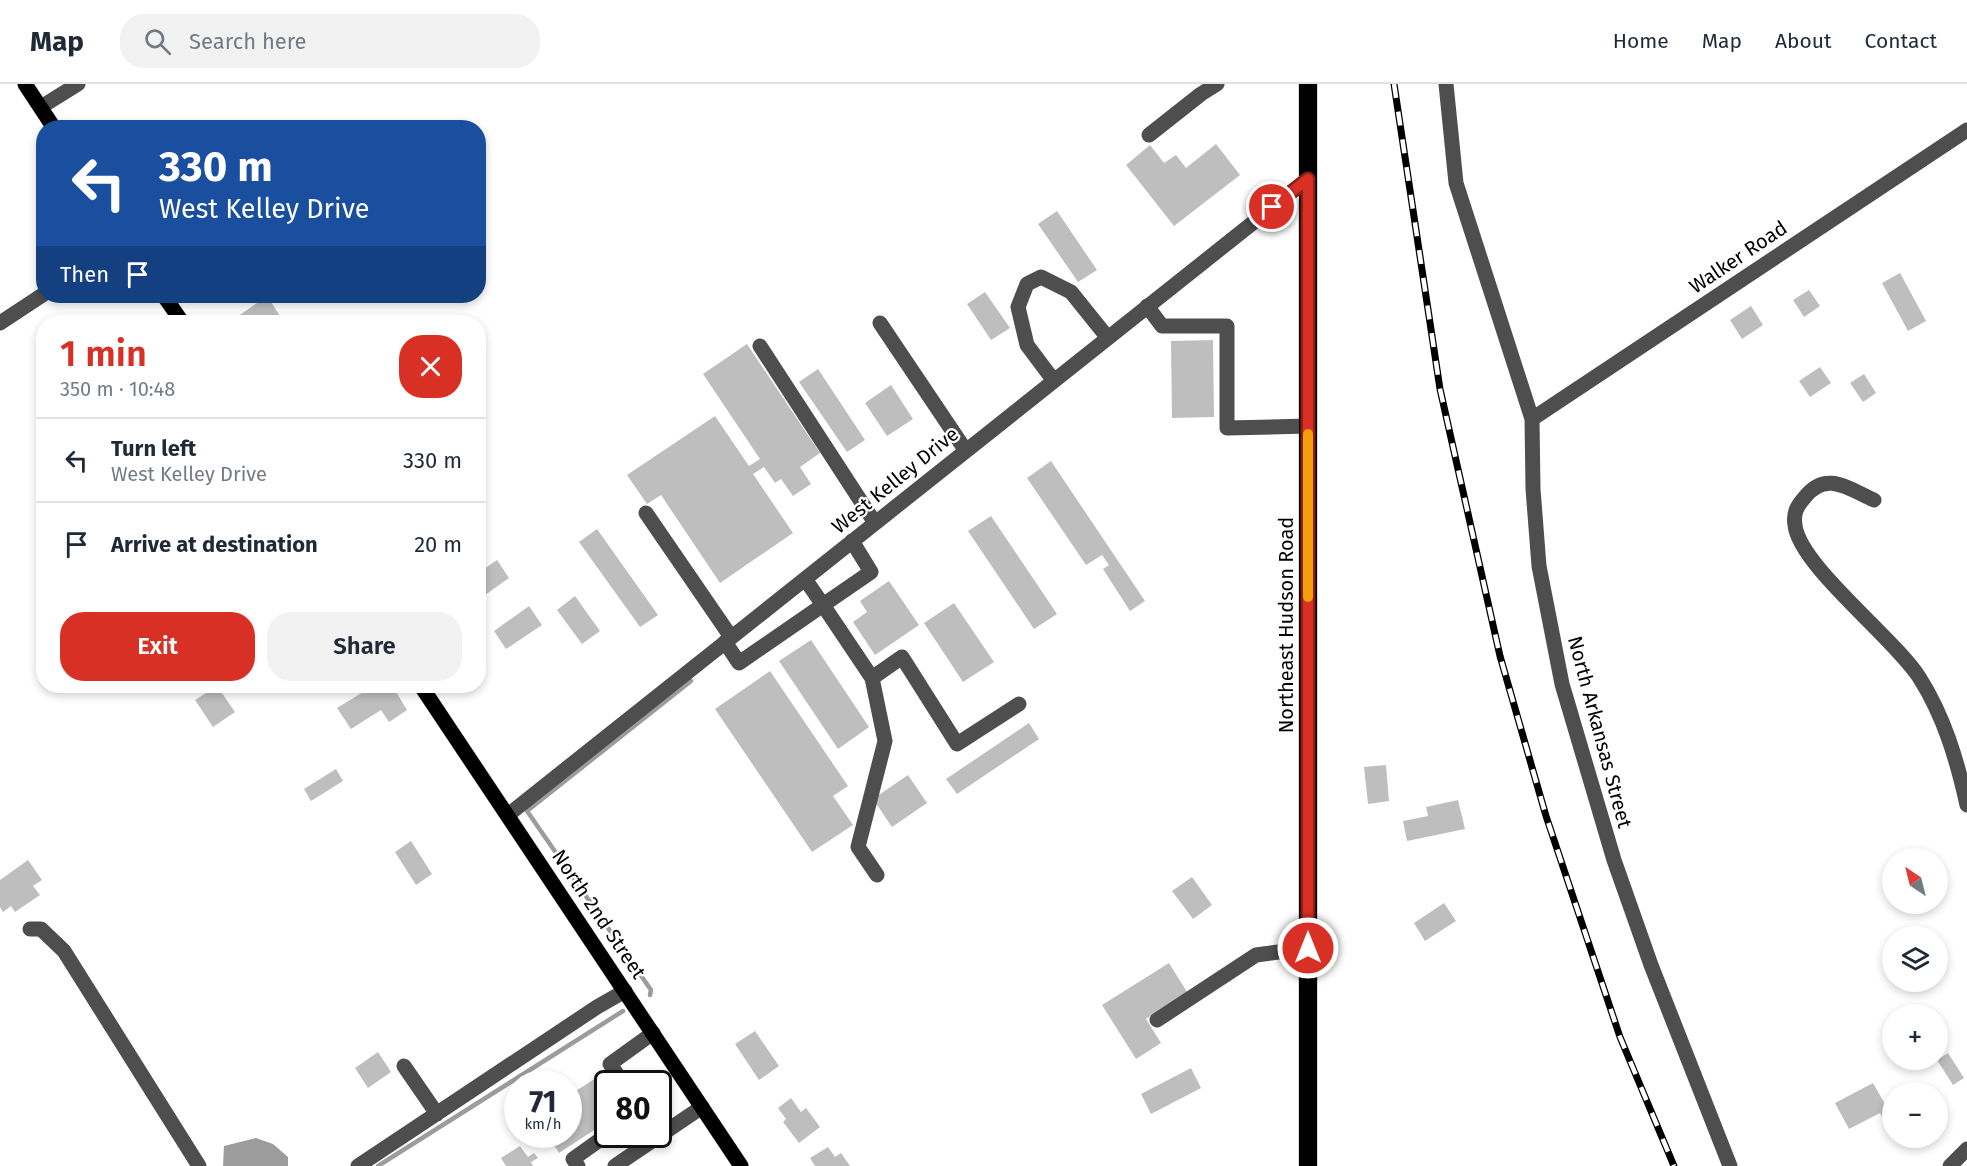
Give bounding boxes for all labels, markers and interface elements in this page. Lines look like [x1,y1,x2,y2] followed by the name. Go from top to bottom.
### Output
[120,14,540,68] search box
[30,25,84,58] text: Map
[141,25,174,58] icon: search
[189,28,307,55] text: Search here
[1613,28,1669,54] text: Home
[1702,28,1742,54] text: Map
[1775,28,1832,54] text: About
[1865,28,1937,54] text: Contact
[159,142,273,192] text: 330 m
[60,144,138,222] icon: left
[1246,181,1297,232] pin
[1255,190,1288,223] icon: arrive
[159,193,370,225] text: West Kelley Drive
[1685,216,1791,298] street label: Walker Road
[121,258,154,291] icon: arrive
[60,261,109,288] text: Then
[60,332,147,376] text: 1 min
[399,335,462,398] button: close
[60,377,175,401] text: 350 m · 10:48
[827,422,963,538] street label: West Kelley Drive
[111,435,196,462] text: Turn left
[60,444,93,477] icon: left
[403,447,462,474] text: 330 m
[111,462,267,486] text: West Kelley Drive
[1274,517,1298,733] street label: Northeast Hudson Road
[60,528,93,561] icon: arrive
[111,531,318,558] text: Arrive at destination
[414,531,462,558] text: 20 m
[60,612,255,681] button: Exit
[267,612,462,681] button: Share
[1563,633,1637,831] street label: North Arkansas Street
[547,845,651,984] street label: North 2nd Street
[1882,848,1948,914] north arrow
[1882,848,1948,1148] map controls
[1276,916,1340,980] position arrow
[1882,926,1948,992] button: layers
[1882,1004,1948,1070] button: +
[594,1070,672,1148] speed limit sign: 80
[1882,1082,1948,1148] button: −
[529,1084,557,1120] text: 71
[524,1115,562,1133] text: km/h

